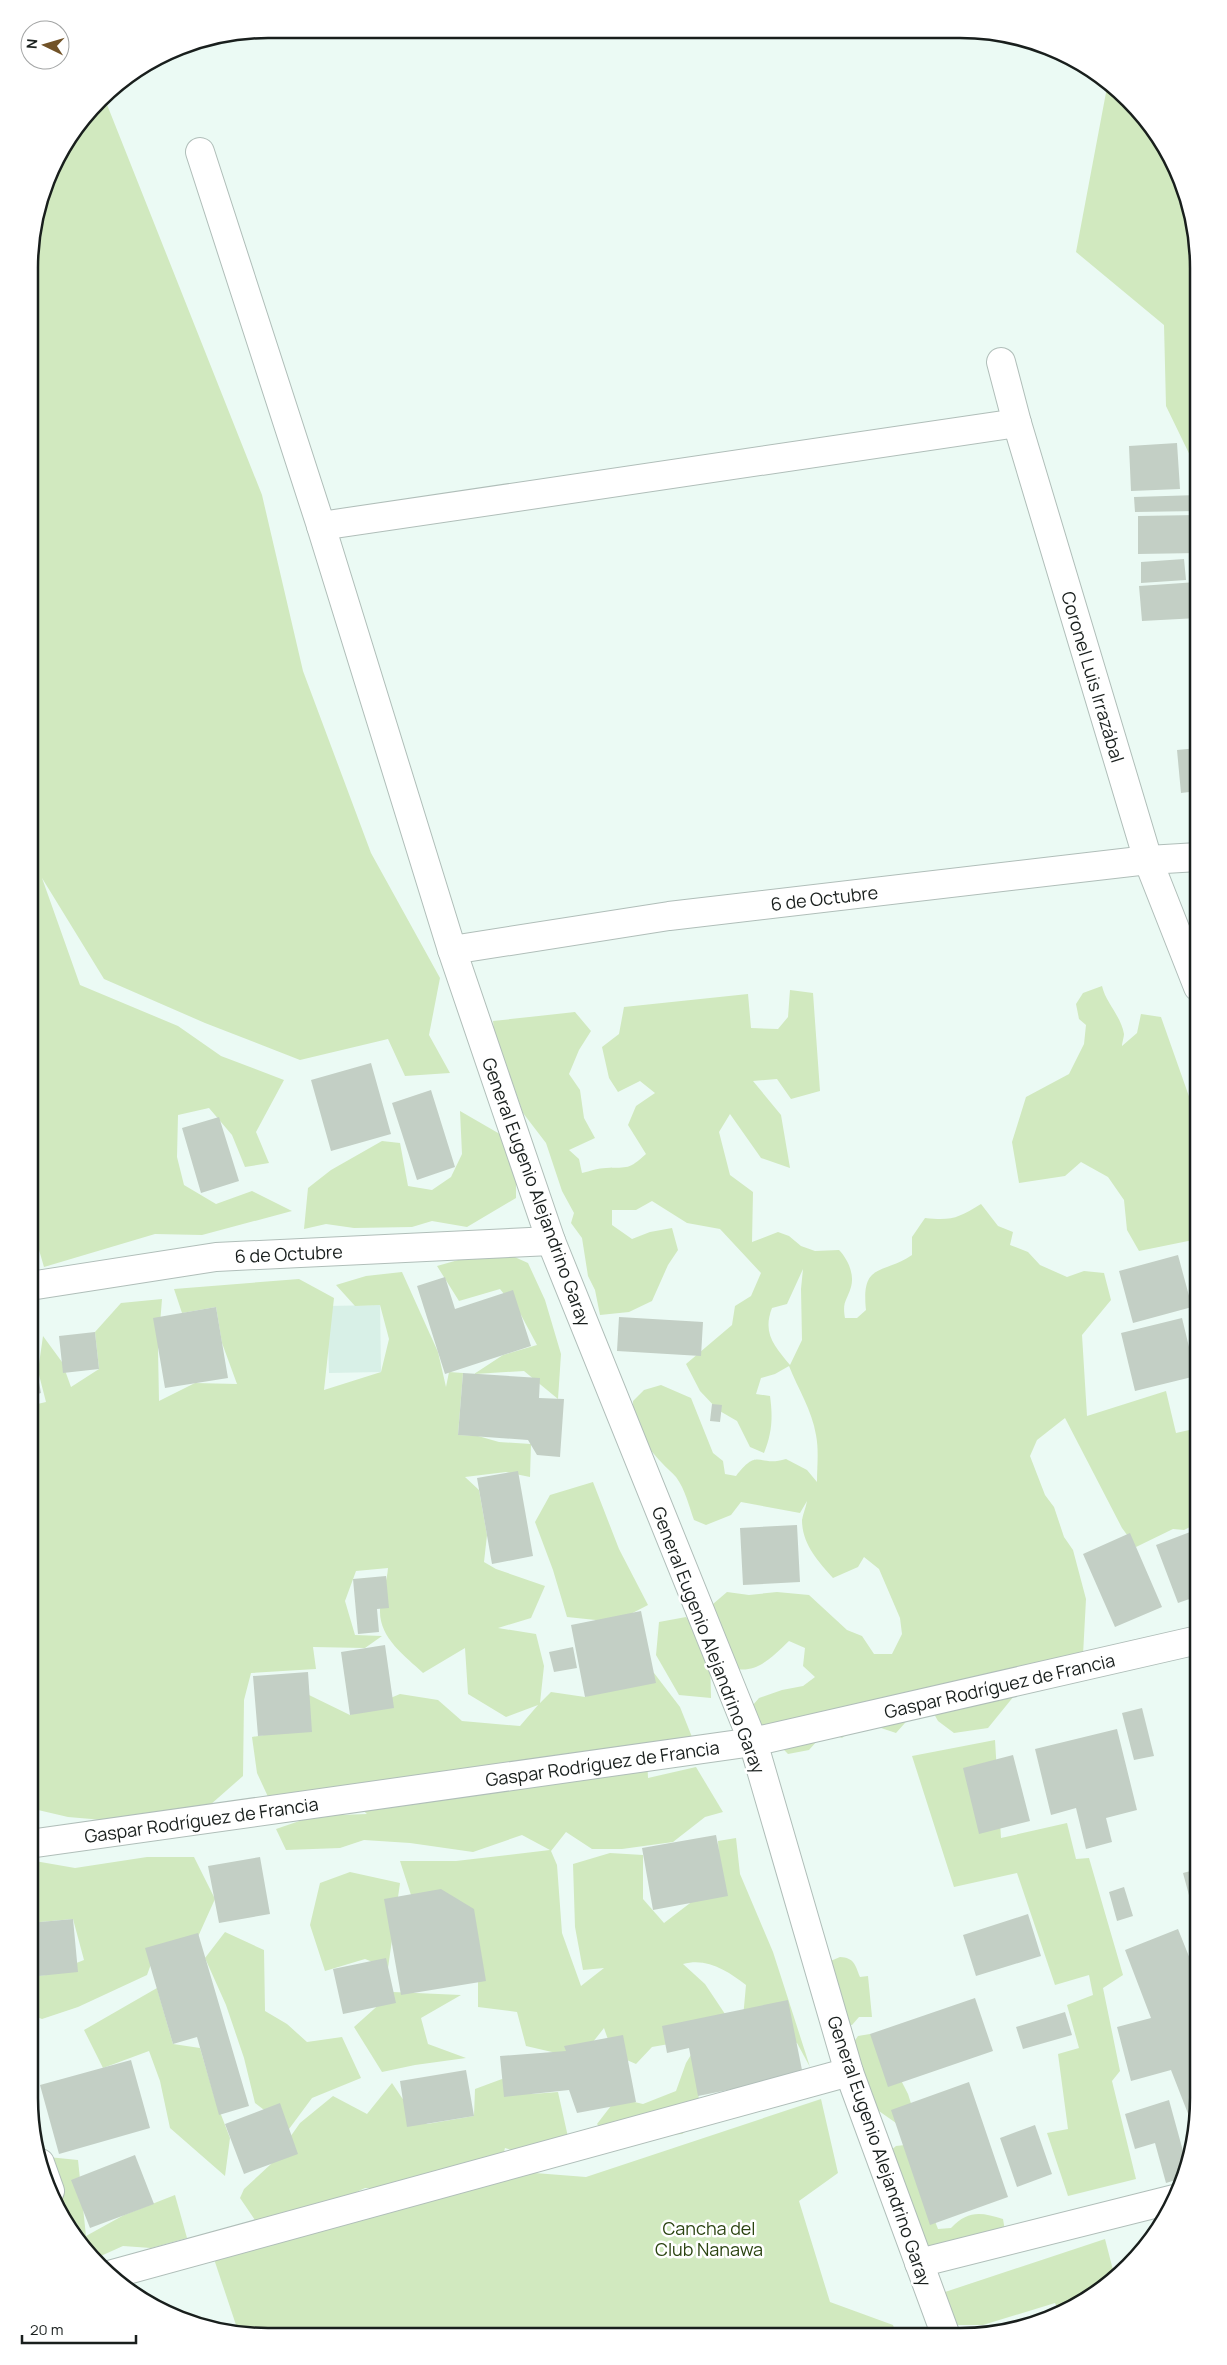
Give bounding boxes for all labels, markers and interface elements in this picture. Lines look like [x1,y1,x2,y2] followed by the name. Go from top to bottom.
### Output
[20,20,70,70] north arrow
[22,38,41,50] text: N
[1056,588,1130,765] street label: Coronel Luis Irrazábal
[769,880,879,916] street label: 6 de Octubre
[477,1054,597,1330] street label: General Eugenio Alejandrino Garay
[234,1239,343,1268] street label: 6 de Octubre
[647,1503,771,1777] street label: General Eugenio Alejandrino Garay
[882,1647,1117,1724] street label: Gaspar Rodríguez de Francia
[484,1735,721,1792] street label: Gaspar Rodríguez de Francia
[83,1791,320,1848] street label: Gaspar Rodríguez de Francia
[822,2013,938,2290] street label: General Eugenio Alejandrino Garay
[655,2216,763,2261] park label: Cancha del Club Nanawa
[22,2312,136,2344] scale bar
[30,2319,63,2340] text: 20 m

